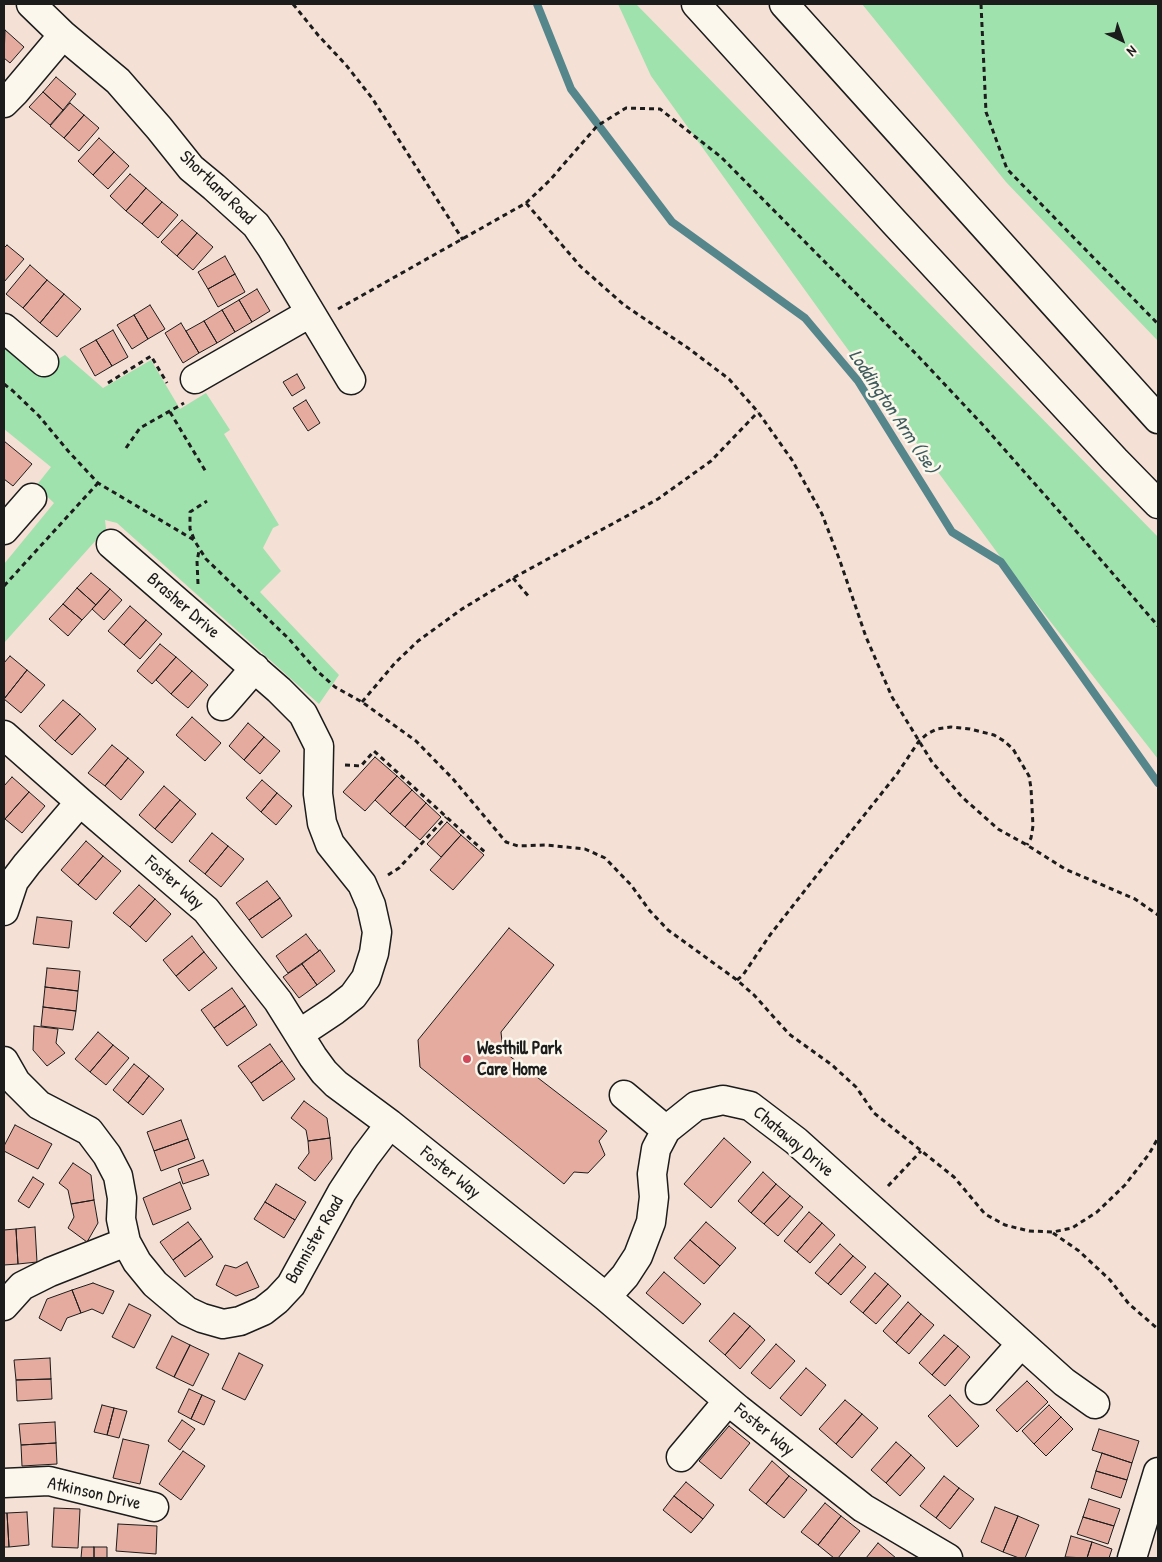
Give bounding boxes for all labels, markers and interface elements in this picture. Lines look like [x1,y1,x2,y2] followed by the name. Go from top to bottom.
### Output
[1097,15,1147,65] north arrow
[1123,42,1142,61] text: N
[175,147,259,229] street label: Shortland Road
[843,346,943,478] water label: Loddington Arm (Ise)
[142,568,224,644] street label: Brasher Drive
[140,852,208,914] street label: Foster Way
[477,1038,562,1080] place label: Westhill Park Care Home
[461,1053,473,1065] marker: Westhill Park Care Home
[748,1102,838,1182] street label: Chataway Drive
[416,1142,484,1204] street label: Foster Way
[281,1192,349,1288] street label: Bannister Road
[730,1399,798,1461] street label: Foster Way
[45,1473,143,1515] street label: Atkinson Drive

